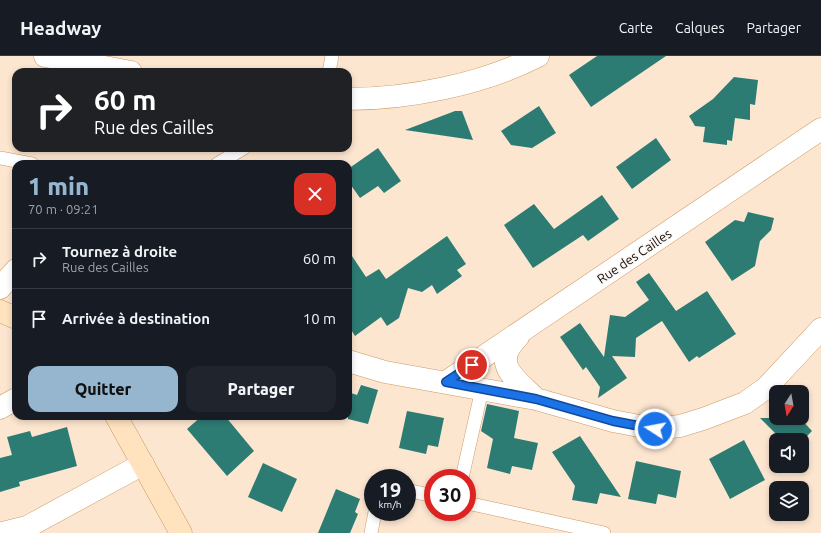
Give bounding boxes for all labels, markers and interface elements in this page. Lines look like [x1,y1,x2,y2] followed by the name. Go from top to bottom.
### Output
[20,17,101,39] text: Headway
[619,20,653,36] text: Carte
[675,20,724,36] text: Calques
[746,20,801,36] text: Partager
[28,84,80,136] icon: right
[94,84,156,115] text: 60 m
[94,117,214,137] text: Rue des Cailles
[28,173,89,200] text: 1 min
[294,173,336,215] button: close
[28,202,99,216] text: 70 m · 09:21
[594,226,674,286] street label: Rue des Cailles
[62,243,177,260] text: Tournez à droite
[28,248,50,270] icon: right
[303,250,336,267] text: 60 m
[62,260,149,274] text: Rue des Cailles
[28,308,50,330] icon: arrive
[62,310,210,327] text: Arrivée à destination
[303,310,336,327] text: 10 m
[455,348,489,382] pin
[461,354,483,376] icon: arrive
[28,366,178,412] button: Quitter
[186,366,336,412] button: Partager
[769,385,809,425] north arrow
[769,385,809,521] map controls
[634,408,676,450] position arrow
[769,433,809,473] button: sound
[424,469,476,521] speed limit sign: 30
[379,478,401,501] text: 19
[769,481,809,521] button: layers
[378,499,402,510] text: km/h

